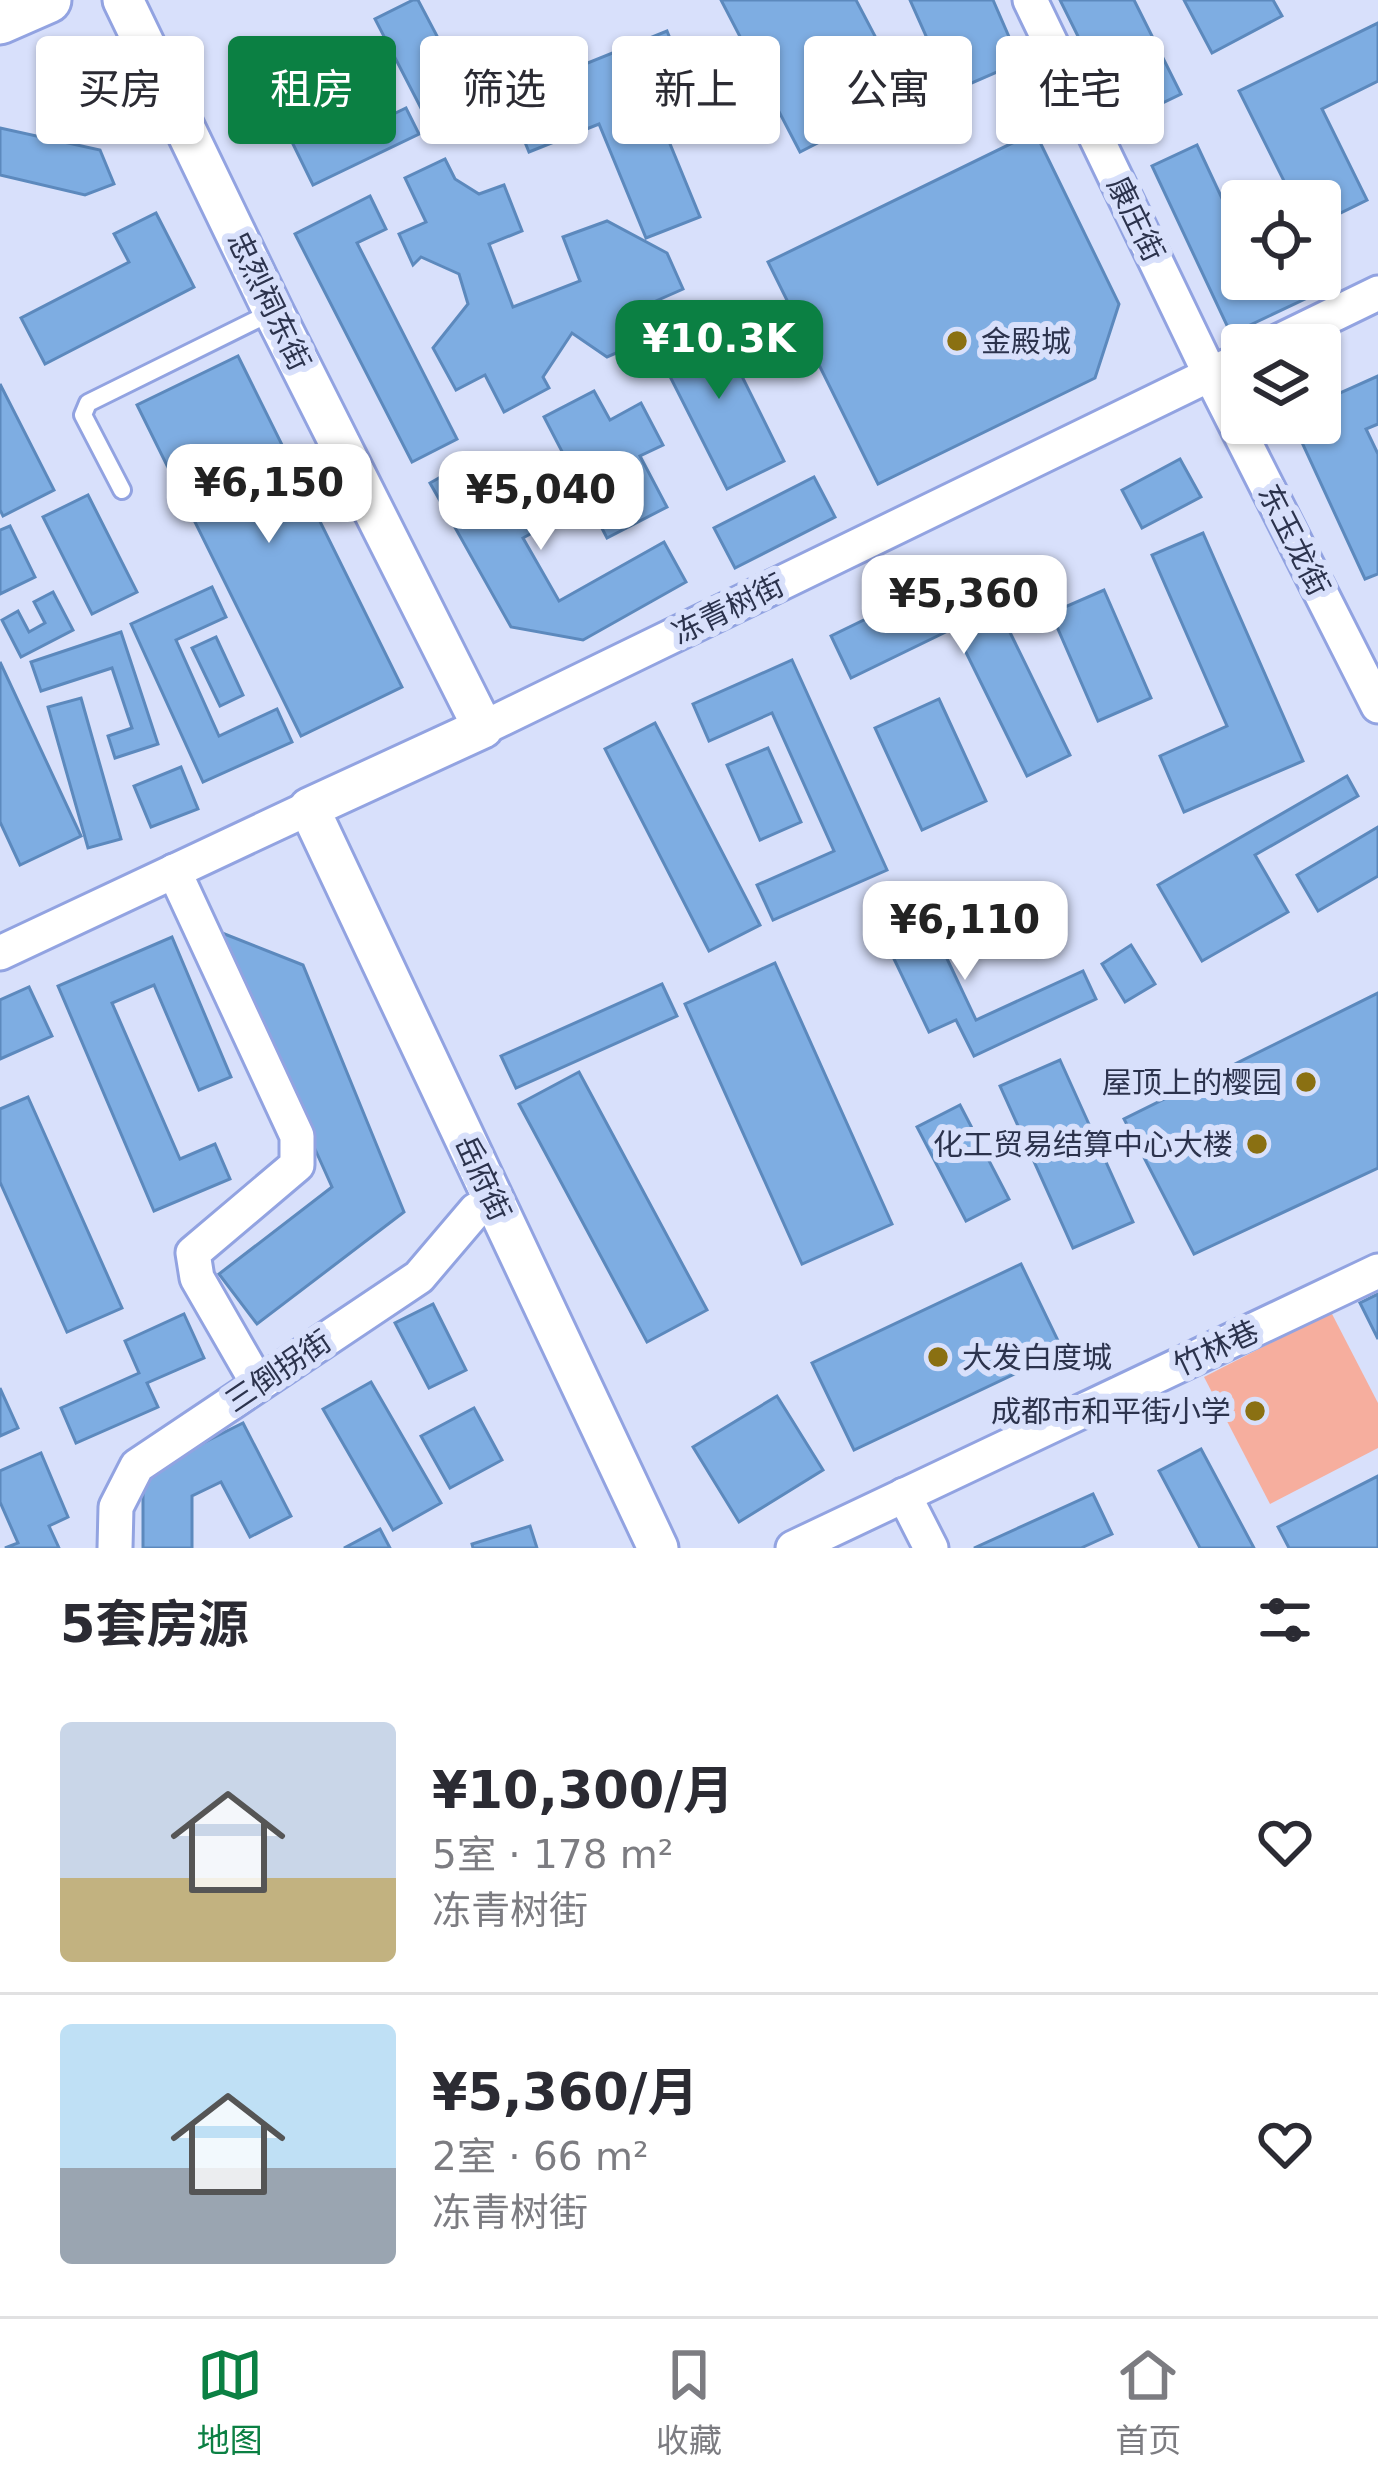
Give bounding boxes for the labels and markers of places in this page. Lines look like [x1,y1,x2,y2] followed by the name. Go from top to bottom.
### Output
[621,300,817,402] pin: ¥10.3K
[981,324,1071,359] place label: 金殿城
[944,328,970,354] marker: 金殿城
[171,444,367,546] pin: ¥6,150
[443,451,639,553] pin: ¥5,040
[866,555,1062,657] pin: ¥5,360
[867,881,1063,983] pin: ¥6,110
[1102,1065,1282,1100] place label: 屋顶上的樱园
[1293,1069,1319,1095] marker: 屋顶上的樱园
[933,1127,1233,1162] place label: 化工贸易结算中心大楼
[1244,1131,1270,1157] marker: 化工贸易结算中心大楼
[962,1340,1112,1375] place label: 大发白度城
[925,1344,951,1370] marker: 大发白度城
[991,1394,1231,1429] place label: 成都市和平街小学
[1242,1398,1268,1424] marker: 成都市和平街小学

